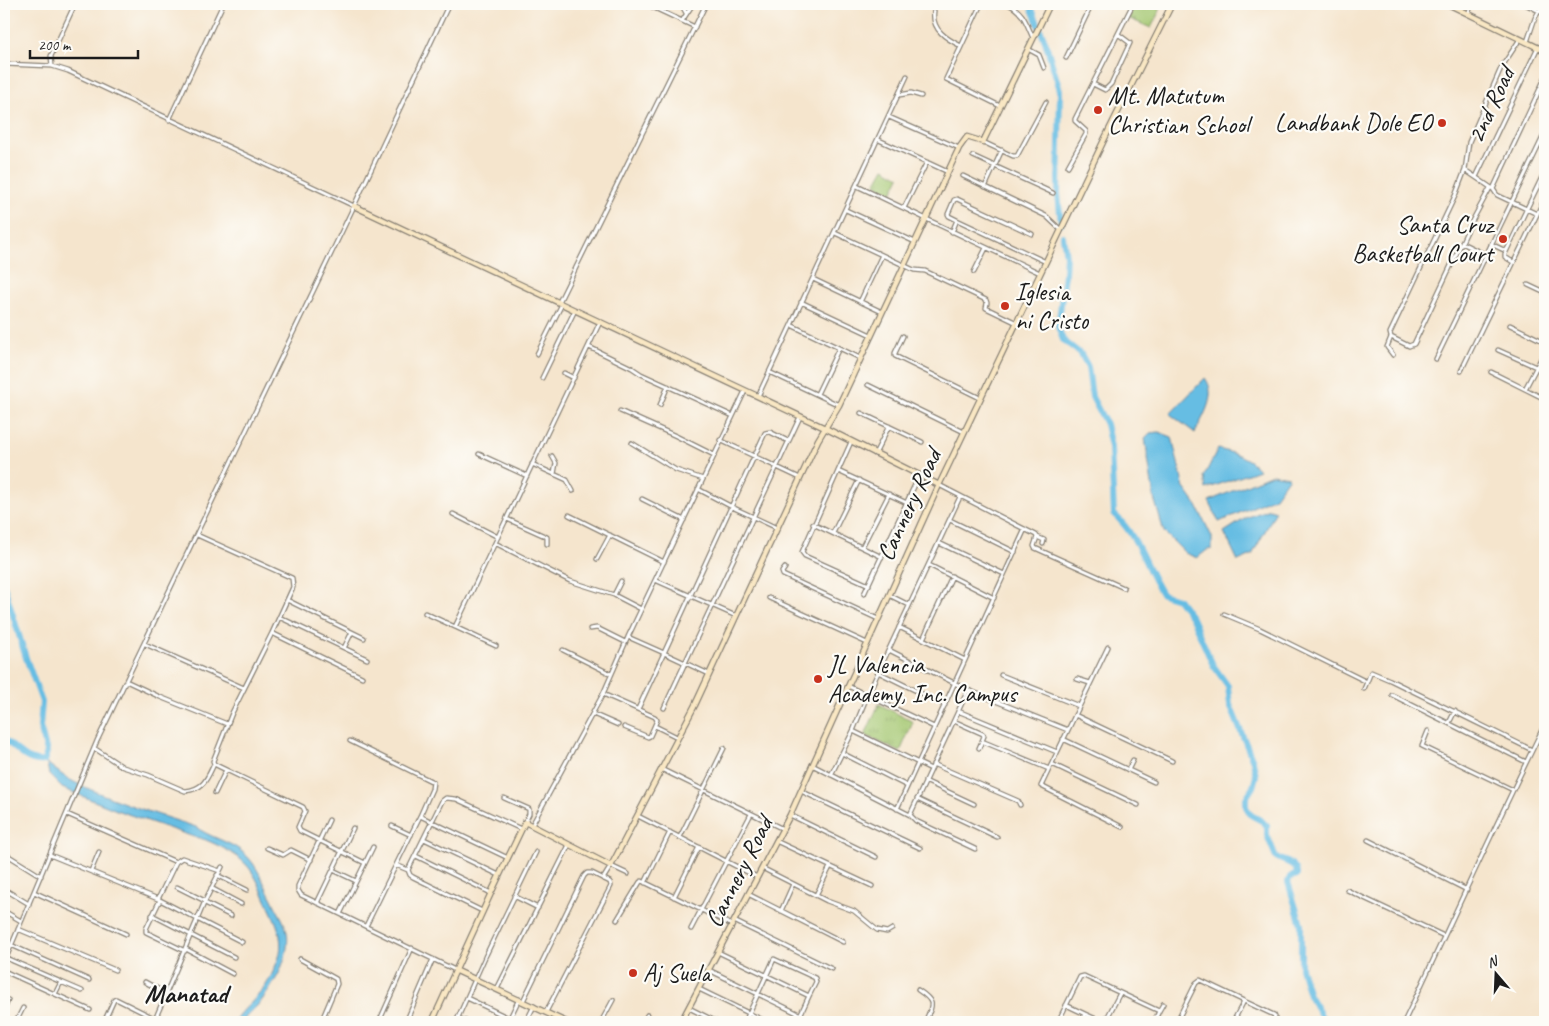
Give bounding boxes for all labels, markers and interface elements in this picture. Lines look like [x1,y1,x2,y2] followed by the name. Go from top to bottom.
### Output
[30,28,138,60] scale bar
[38,36,72,55] text: 200 m
[1460,59,1524,148] street label: 2nd Road
[1108,80,1254,141] place label: Mt. Matutum Christian School
[1092,104,1104,116] marker: Mt. Matutum Christian School
[1275,107,1435,139] place label: Landbank Dole EO
[1436,117,1448,129] marker: Landbank Dole EO
[1352,209,1496,270] place label: Santa Cruz Basketball Court
[1497,233,1509,245] marker: Santa Cruz Basketball Court
[1015,276,1089,337] place label: Iglesia ni Cristo
[999,300,1011,312] marker: Iglesia ni Cristo
[869,440,951,566] street label: Cannery Road
[827,649,1019,710] place label: JL Valencia Academy, Inc. Campus
[812,673,824,685] marker: JL Valencia Academy, Inc. Campus
[698,808,782,933] street label: Cannery Road
[1472,948,1522,998] north arrow
[1485,952,1501,972] text: N
[643,957,713,989] place label: Aj Suela
[627,967,639,979] marker: Aj Suela
[144,977,232,1010] district label: Manatad

